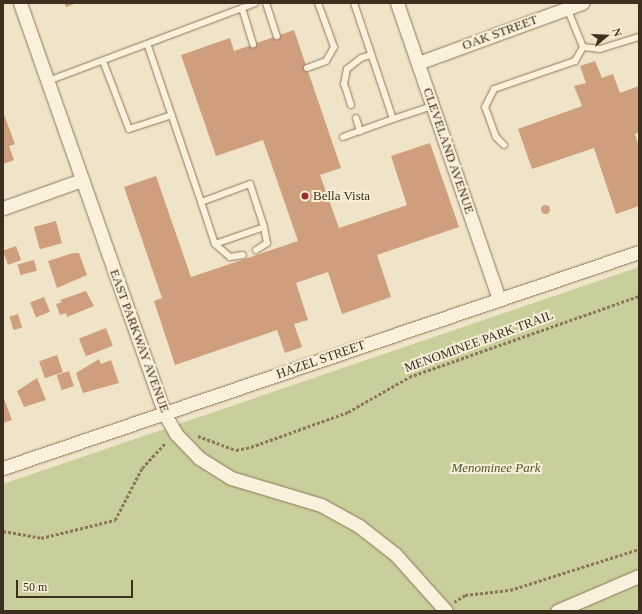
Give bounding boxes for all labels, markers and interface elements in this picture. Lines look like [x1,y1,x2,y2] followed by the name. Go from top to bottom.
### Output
[460,12,540,54] street label: OAK STREET
[586,16,626,56] north arrow
[610,26,624,38] text: N
[419,86,477,216] street label: CLEVELAND AVENUE
[313,188,370,204] place label: Bella Vista
[300,191,310,201] marker: Bella Vista
[106,267,172,415] street label: EAST PARKWAY AVENUE
[402,308,556,376] street label: MENOMINEE PARK TRAIL
[274,337,368,383] street label: HAZEL STREET
[451,460,541,476] park label: Menominee Park
[18,572,135,598] scale bar
[23,580,47,594] text: 50 m

